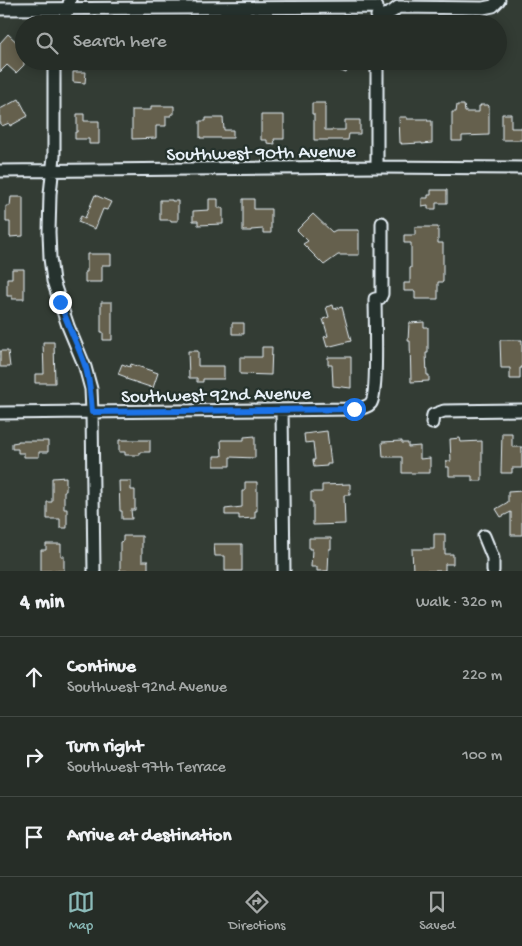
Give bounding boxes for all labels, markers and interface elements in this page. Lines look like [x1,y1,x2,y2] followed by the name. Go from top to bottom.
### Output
[15,15,507,70] search box
[33,29,61,57] icon: search
[73,31,167,54] text: Search here
[166,141,356,168] street label: Southwest 90th Avenue
[49,291,72,314] route end
[121,383,311,410] street label: Southwest 92nd Avenue
[343,398,366,421] route start
[20,591,64,616] text: 4 min
[416,594,502,613] text: Walk · 320 m
[67,656,136,679] text: Continue
[20,663,48,691] icon: ahead
[462,667,502,686] text: 220 m
[67,679,227,698] text: Southwest 92nd Avenue
[67,736,143,759] text: Turn right
[20,743,48,771] icon: right
[462,747,502,766] text: 100 m
[67,759,226,778] text: Southwest 97th Terrace
[20,823,48,851] icon: arrive
[67,825,231,848] text: Arrive at destination
[67,888,95,935] tab: Map
[229,888,286,935] tab: Directions
[419,888,455,935] tab: Saved

